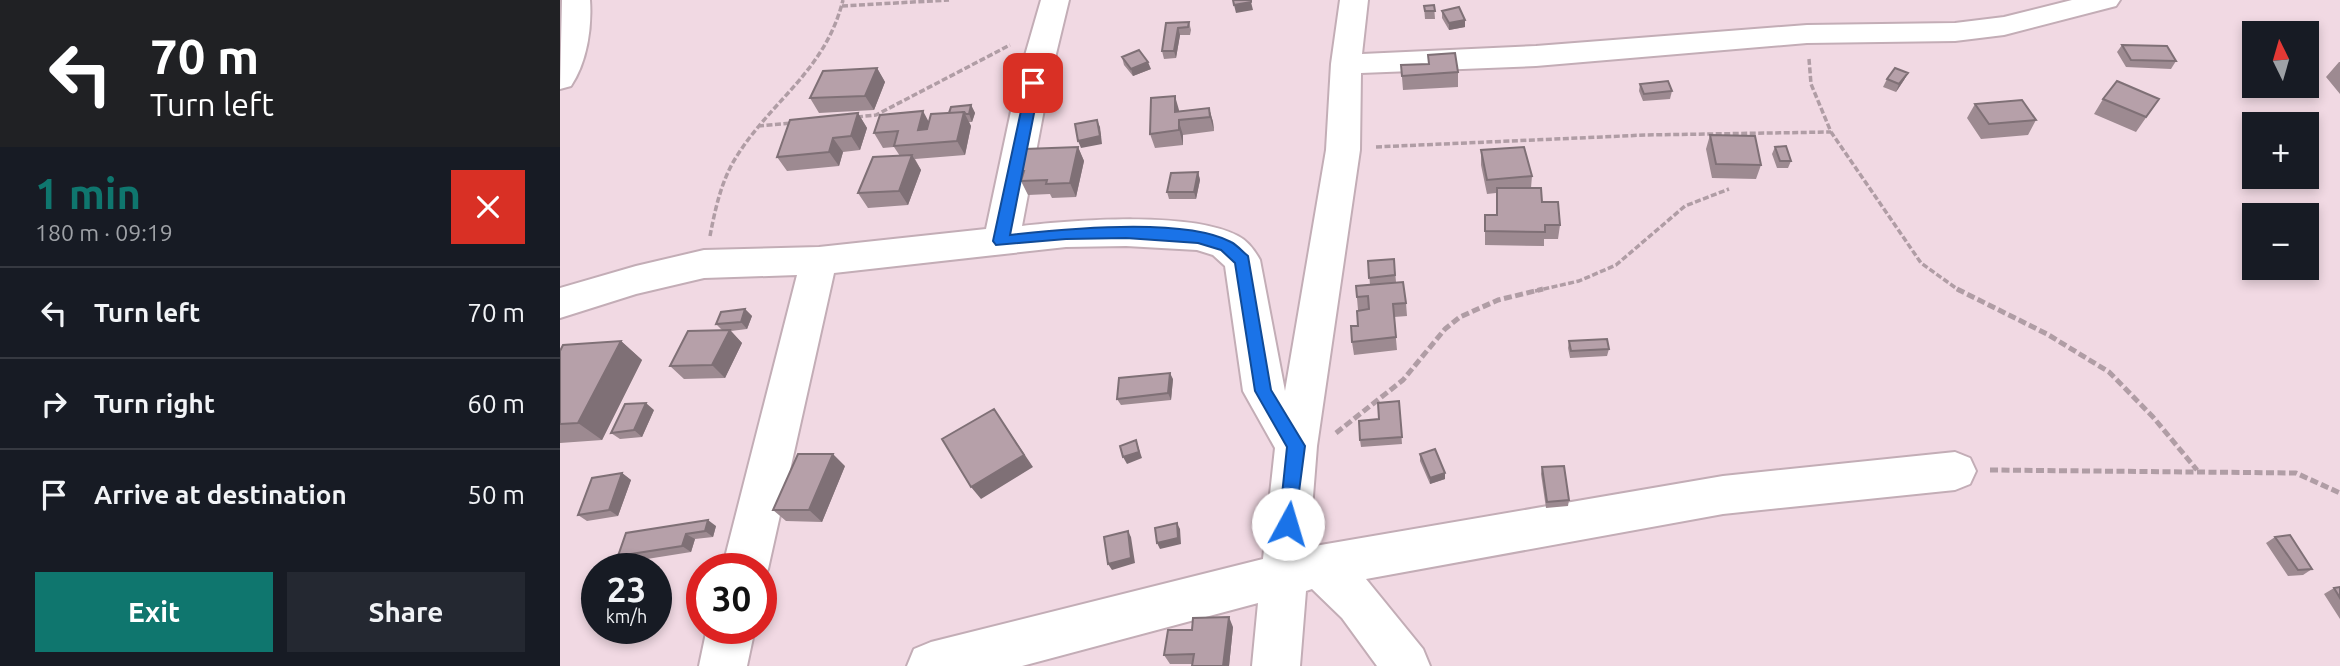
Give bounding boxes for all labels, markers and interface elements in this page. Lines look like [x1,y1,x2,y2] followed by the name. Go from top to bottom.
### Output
[2242,21,2319,98] north arrow
[2242,21,2319,280] map controls
[35,28,126,119] icon: left
[150,28,259,83] text: 70 m
[1003,53,1063,113] pin
[1014,64,1052,102] icon: arrive
[150,86,274,122] text: Turn left
[2242,112,2319,189] button: +
[35,170,141,217] text: 1 min
[451,170,525,244] button: close
[2242,203,2319,280] button: −
[35,220,173,245] text: 180 m · 09:19
[35,294,73,332] icon: left
[94,298,200,327] text: Turn left
[467,298,525,327] text: 70 m
[35,385,73,423] icon: right
[94,389,215,418] text: Turn right
[467,389,525,418] text: 60 m
[35,476,73,514] icon: arrive
[94,480,347,509] text: Arrive at destination
[467,480,525,509] text: 50 m
[1251,487,1325,561] position arrow
[686,553,777,644] speed limit sign: 30
[607,569,646,609] text: 23
[35,572,273,652] button: Exit
[287,572,525,652] button: Share
[606,606,647,626] text: km/h

